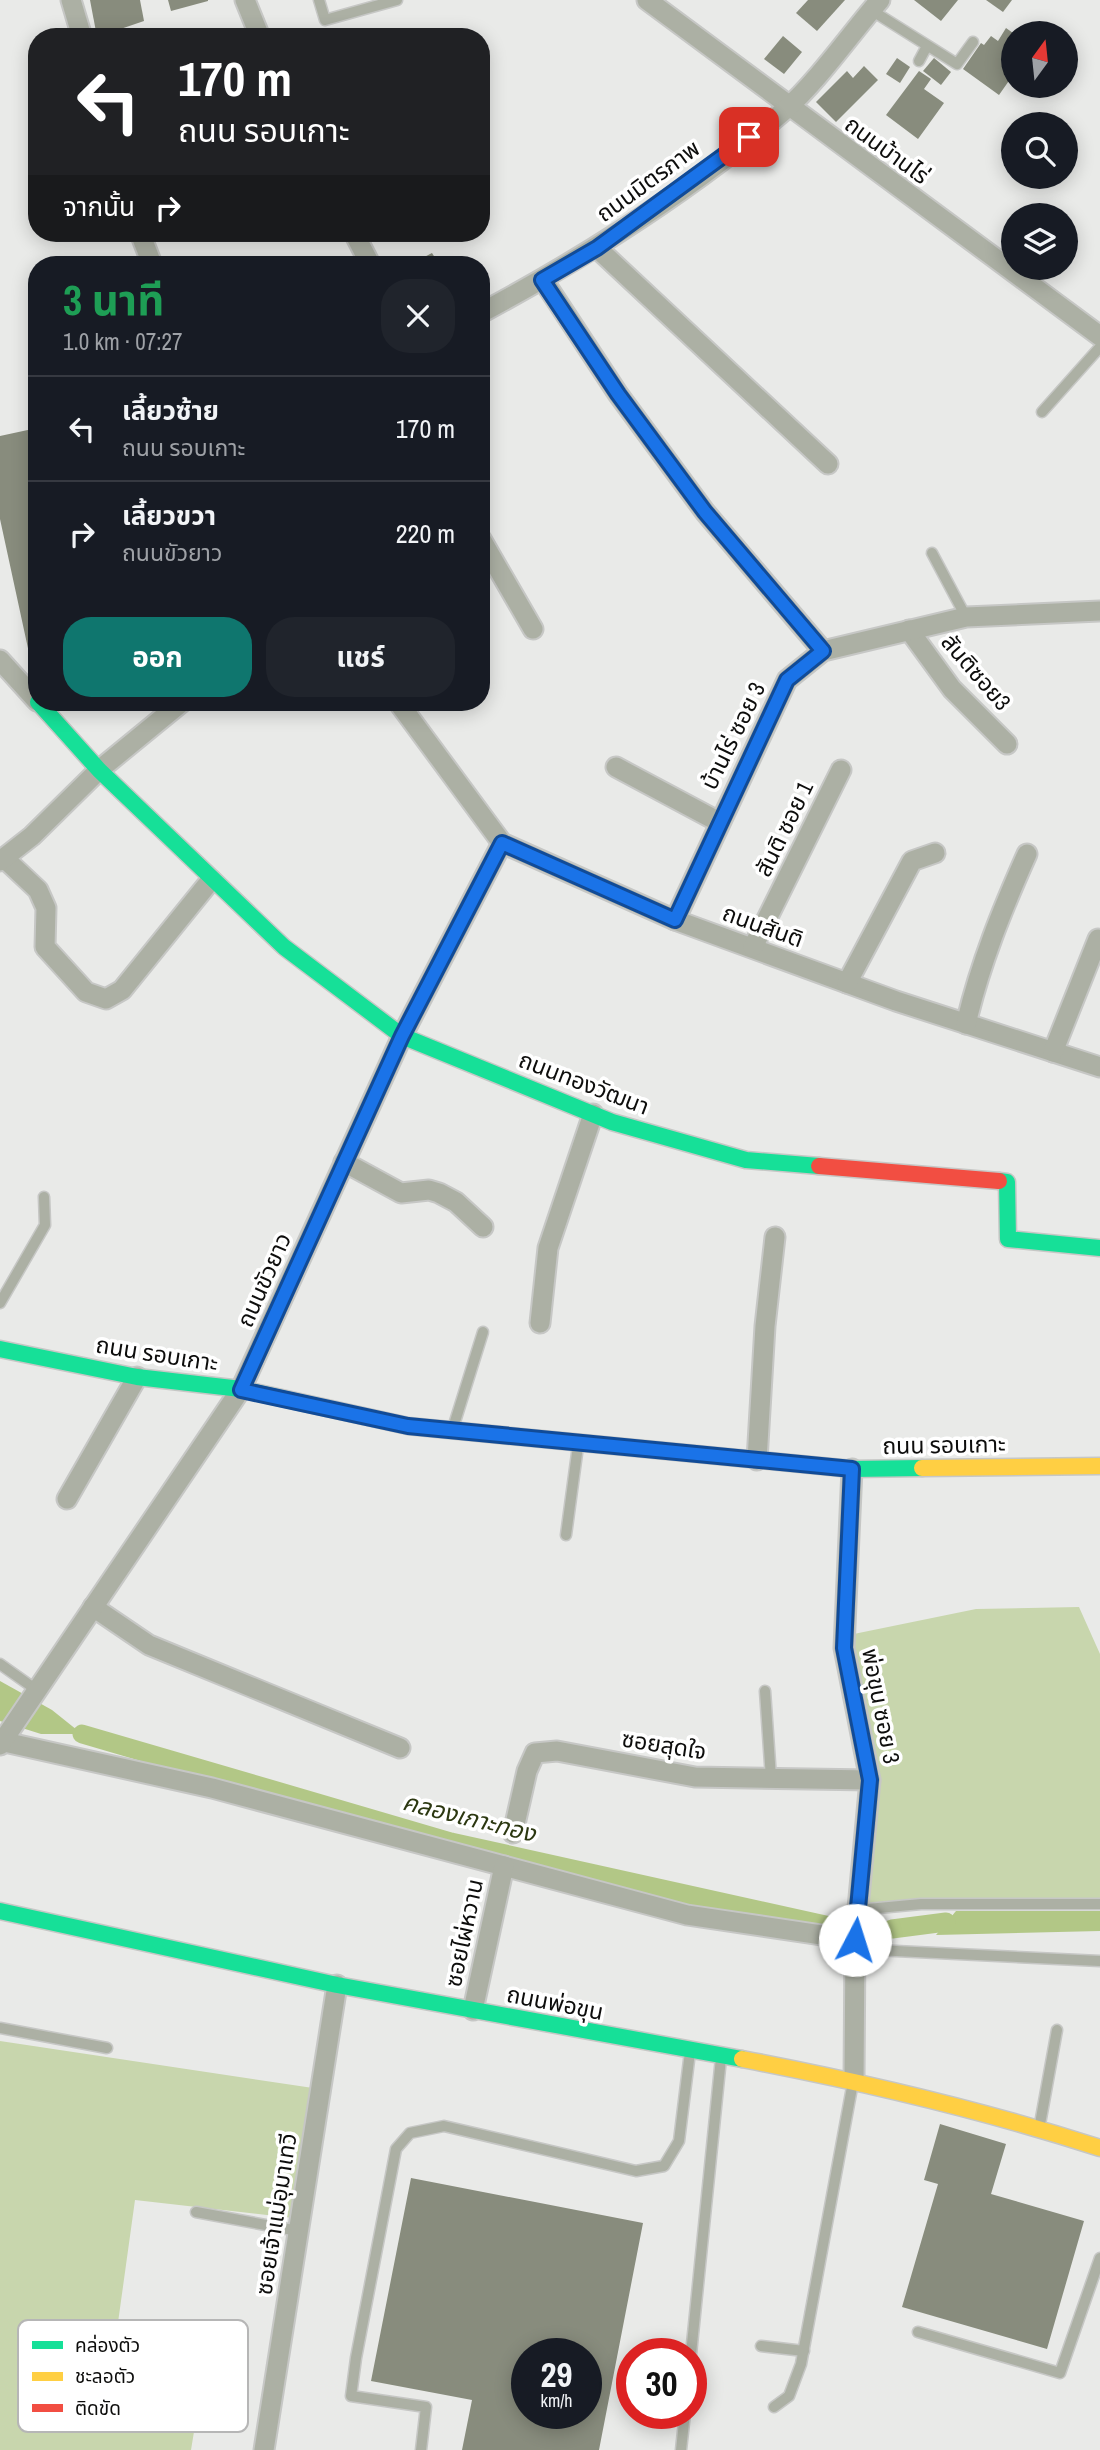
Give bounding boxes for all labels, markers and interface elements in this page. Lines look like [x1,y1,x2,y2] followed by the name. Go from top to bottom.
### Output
[1001,21,1078,98] north arrow
[1001,21,1078,280] map controls
[178,45,292,111] text: 170 m
[63,56,154,147] icon: left
[719,107,779,167] pin
[839,108,936,191] street label: ถนนบ้านไร่
[178,109,350,152] text: ถนน รอบเกาะ
[1001,112,1078,189] button: search
[730,118,768,156] icon: arrive
[590,132,706,229] street label: ถนนมิตรภาพ
[63,189,135,224] text: จากนั้น
[149,189,187,227] icon: right
[1001,203,1078,280] button: layers
[63,272,164,328] text: 3 นาที
[381,279,455,353] button: close
[63,326,183,357] text: 1.0 km · 07:27
[122,393,219,428] text: เลี้ยวซ้าย
[63,410,101,448] icon: left
[396,411,455,446] text: 170 m
[122,432,245,463] text: ถนน รอบเกาะ
[122,498,216,533] text: เลี้ยวขวา
[63,515,101,553] icon: right
[396,516,455,551] text: 220 m
[122,537,222,568] text: ถนนขัวยาว
[63,617,252,697] button: ออก
[266,617,455,697] button: แชร์
[934,627,1018,717] street label: สันติซอย3
[693,677,772,795] street label: บ้านไร่ ซอย 3
[747,775,820,882] street label: สันติ ซอย 1
[718,897,808,954] street label: ถนนสันติ
[515,1043,654,1122] street label: ถนนทองวัฒนา
[229,1228,298,1332] street label: ถนนขัวยาว
[94,1329,220,1378] street label: ถนน รอบเกาะ
[882,1428,1006,1461] street label: ถนน รอบเกาะ
[855,1646,908,1766] street label: พ่อขุน ซอย 3
[620,1723,709,1766] street label: ซอยสุดใจ
[400,1785,540,1849] water label: คลองเกาะทอง
[437,1876,490,1990] street label: ซอยไผ่หวาน
[818,1903,892,1977] position arrow
[504,1978,606,2027] street label: ถนนพ่อขุน
[247,2131,304,2297] street label: ซอยเจ้าแม่อุมาเทวี
[18,2320,248,2432] legend
[75,2332,140,2358] text: คล่องตัว
[616,2338,707,2429] speed limit sign: 30
[541,2351,572,2398] text: 29
[75,2363,135,2389] text: ชะลอตัว
[541,2388,573,2413] text: km/h
[75,2395,121,2421] text: ติดขัด

